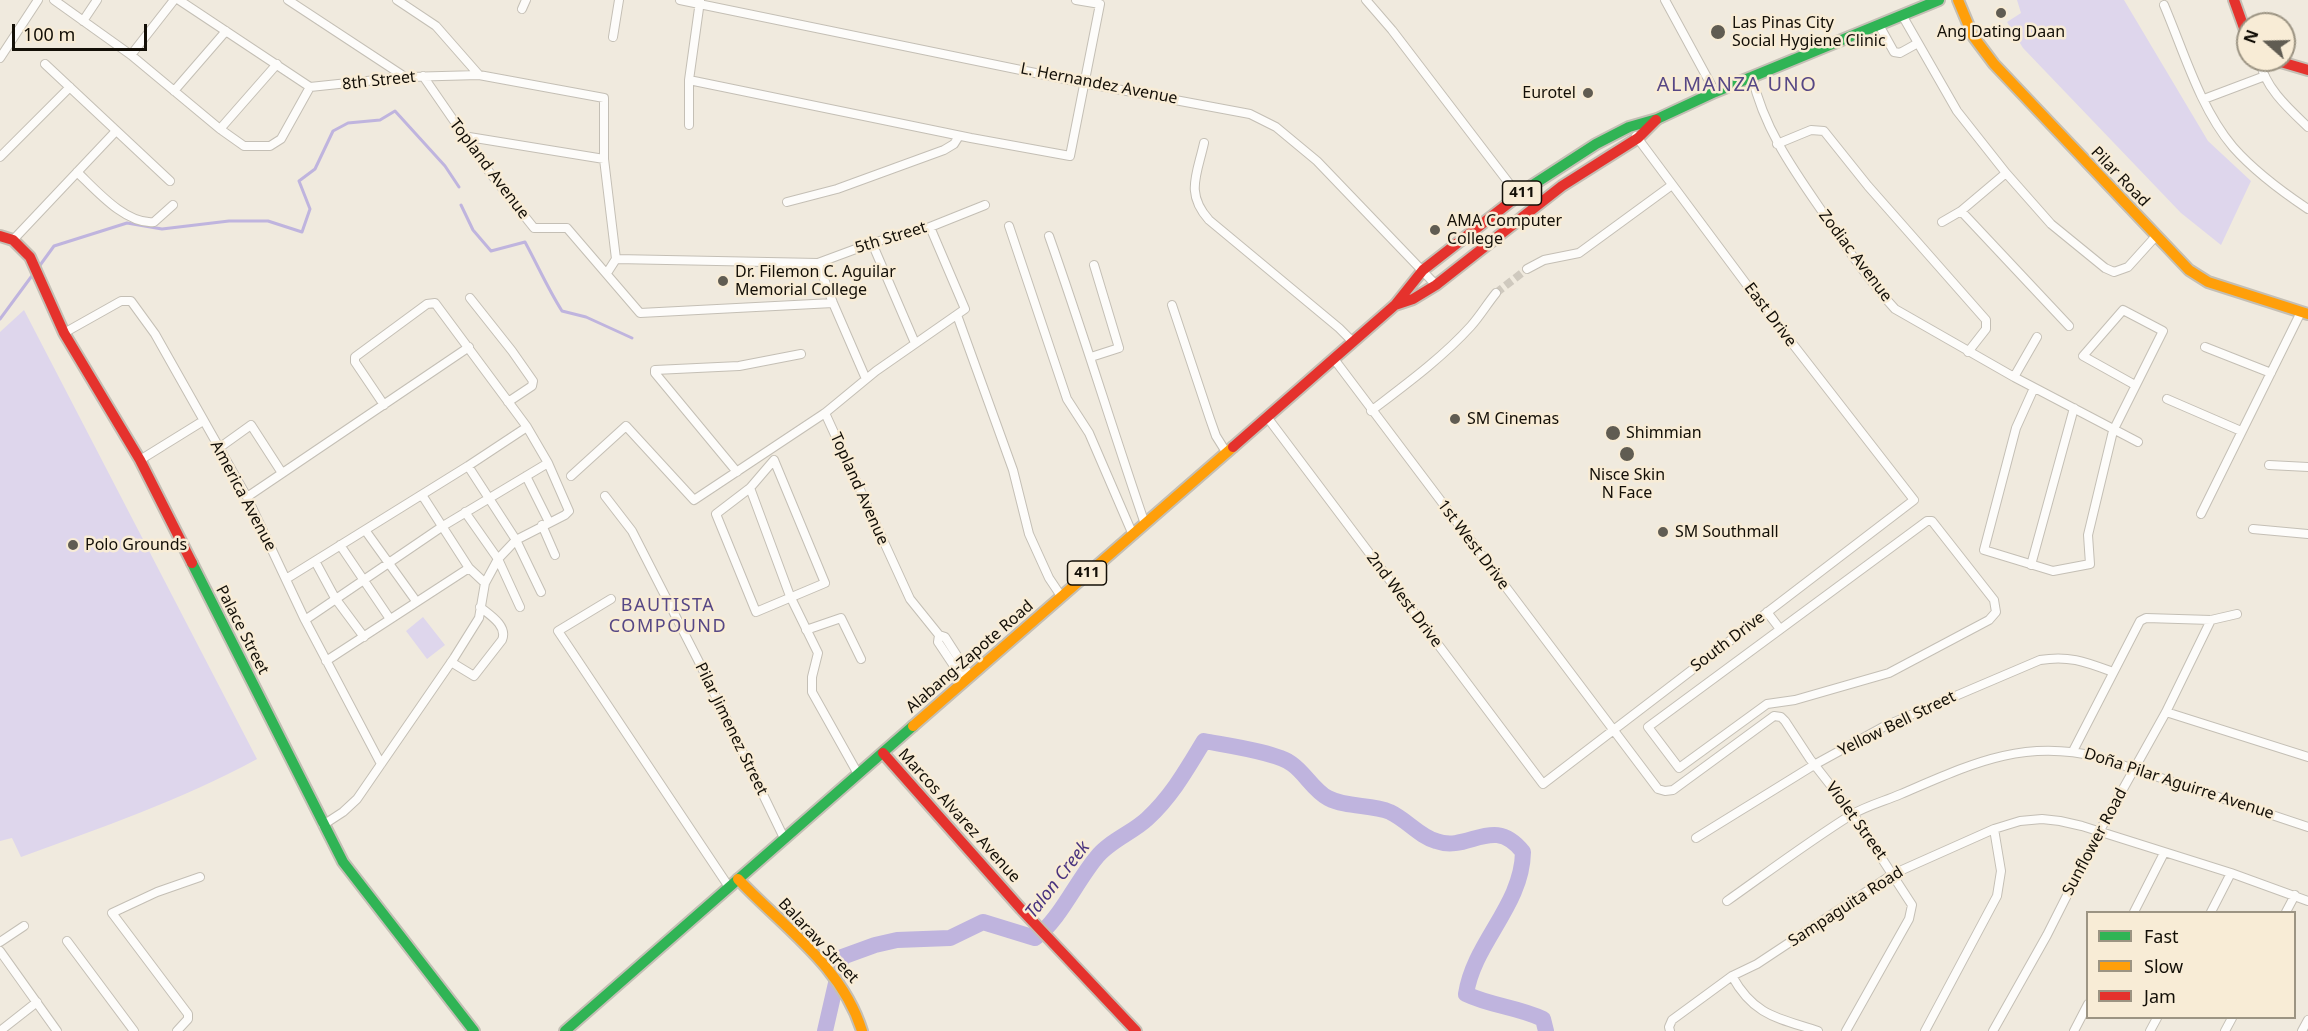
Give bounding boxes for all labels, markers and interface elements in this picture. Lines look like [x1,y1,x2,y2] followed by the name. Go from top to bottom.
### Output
[1994,6,2008,20] marker: Ang Dating Daan
[15,12,150,50] scale bar
[2236,12,2296,72] north arrow
[1732,13,1886,51] place label: Las Pinas City Social Hygiene Clinic
[23,22,75,46] text: 100 m
[1937,22,2065,42] place label: Ang Dating Daan
[1709,23,1727,41] marker: Las Pinas City Social Hygiene Clinic
[2238,27,2264,46] text: N
[1019,59,1179,109] street label: L. Hernandez Avenue
[341,68,417,94] street label: 8th Street
[1657,73,1817,97] district label: ALMANZA UNO
[1522,83,1576,103] place label: Eurotel
[1581,86,1595,100] marker: Eurotel
[445,115,533,223] street label: Topland Avenue
[2087,143,2153,211] street label: Pilar Road
[1502,181,1541,205] road number: 411
[1814,206,1896,306] street label: Zodiac Avenue
[1447,211,1562,249] place label: AMA Computer College
[853,218,929,258] street label: 5th Street
[1428,223,1442,237] marker: AMA Computer College
[735,262,896,300] place label: Dr. Filemon C. Aguilar Memorial College
[716,274,730,288] marker: Dr. Filemon C. Aguilar Memorial College
[1740,279,1800,351] street label: East Drive
[1467,409,1559,429] place label: SM Cinemas
[1448,412,1462,426] marker: SM Cinemas
[1626,423,1702,443] place label: Shimmian
[1604,424,1622,442] marker: Shimmian
[826,430,892,548] street label: Topland Avenue
[206,438,280,554] street label: America Avenue
[1618,445,1636,463] marker: Nisce Skin N Face
[1589,465,1665,503] place label: Nisce Skin N Face
[1433,496,1513,594] street label: 1st West Drive
[1675,522,1779,542] place label: SM Southmall
[1656,525,1670,539] marker: SM Southmall
[85,535,187,555] place label: Polo Grounds
[66,538,80,552] marker: Polo Grounds
[1362,549,1446,651] street label: 2nd West Drive
[1068,561,1106,585] road number: 411
[211,582,273,678] street label: Palace Street
[609,595,727,638] district label: BAUTISTA COMPOUND
[903,597,1037,717] street label: Alabang-Zapote Road
[1687,608,1769,676] street label: South Drive
[691,660,771,798] street label: Pilar Jimenez Street
[1835,687,1959,761] street label: Yellow Bell Street
[2082,744,2276,824] street label: Doña Pilar Aguirre Avenue
[894,745,1024,887] street label: Marcos Alvarez Avenue
[1821,778,1891,864] street label: Violet Street
[2059,785,2131,899] street label: Sunflower Road
[1021,837,1095,923] water label: Talon Creek
[1785,863,1907,951] street label: Sampaguita Road
[774,895,862,987] street label: Balaraw Street
[2086,911,2296,1019] legend
[2144,924,2179,948] text: Fast
[2144,954,2183,978] text: Slow
[2144,984,2176,1008] text: Jam

